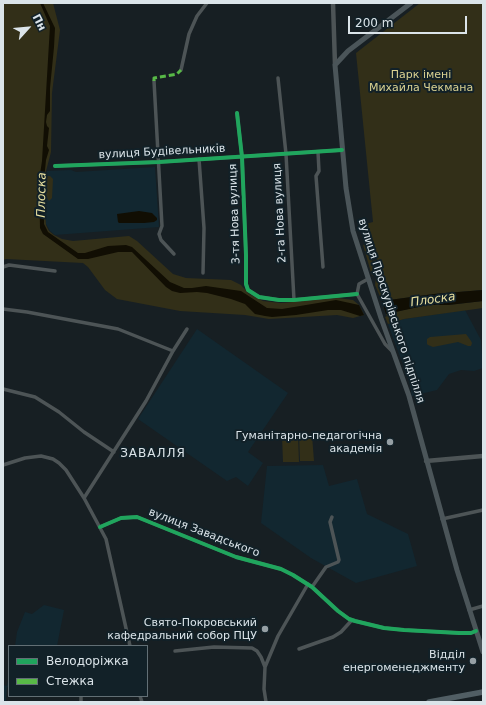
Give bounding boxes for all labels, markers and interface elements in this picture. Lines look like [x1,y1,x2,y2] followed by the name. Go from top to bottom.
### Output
[8,8,48,48] north arrow
[350,8,469,34] scale bar
[30,12,49,33] text: Пн
[355,16,393,30] text: 200 m
[369,68,473,94] park label: Парк імені Михайла Чекмана
[98,142,226,162] street label: вулиця Будівельників
[271,163,289,263] street label: 2-га Нова вулиця
[227,164,243,264] street label: 3-тя Нова вулиця
[34,172,50,218] water label: Плоска
[355,217,427,405] street label: вулиця Проскурівського підпілля
[410,290,456,310] water label: Плоска
[235,429,382,455] place label: Гуманітарно-педагогічна академія
[385,437,395,447] marker: Гуманітарно-педагогічна академія
[120,447,186,461] district label: ЗАВАЛЛЯ
[147,506,261,560] street label: вулиця Завадського
[107,616,257,642] place label: Свято-Покровський кафедральний собор ПЦУ
[260,624,270,634] marker: Свято-Покровський кафедральний собор ПЦУ
[8,645,148,697] legend
[343,648,465,674] place label: Відділ енергоменеджменту
[46,654,129,668] text: Велодоріжка
[468,656,478,666] marker: Відділ енергоменеджменту
[46,674,94,688] text: Стежка

